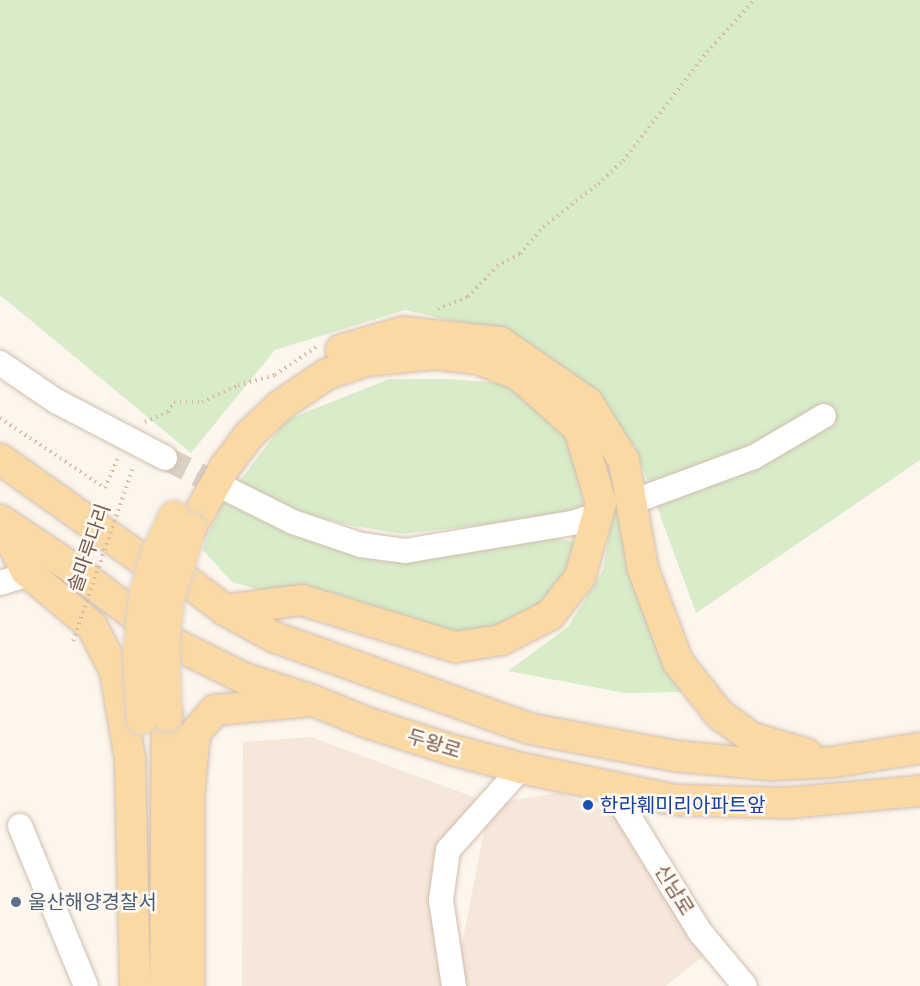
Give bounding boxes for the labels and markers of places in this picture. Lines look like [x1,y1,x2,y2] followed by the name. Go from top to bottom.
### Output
[600,793,766,817] place label: 한라훼미리아파트앞
[581,798,595,812] marker: 한라훼미리아파트앞
[28,890,157,914] place label: 울산해양경찰서
[9,895,23,909] marker: 울산해양경찰서

